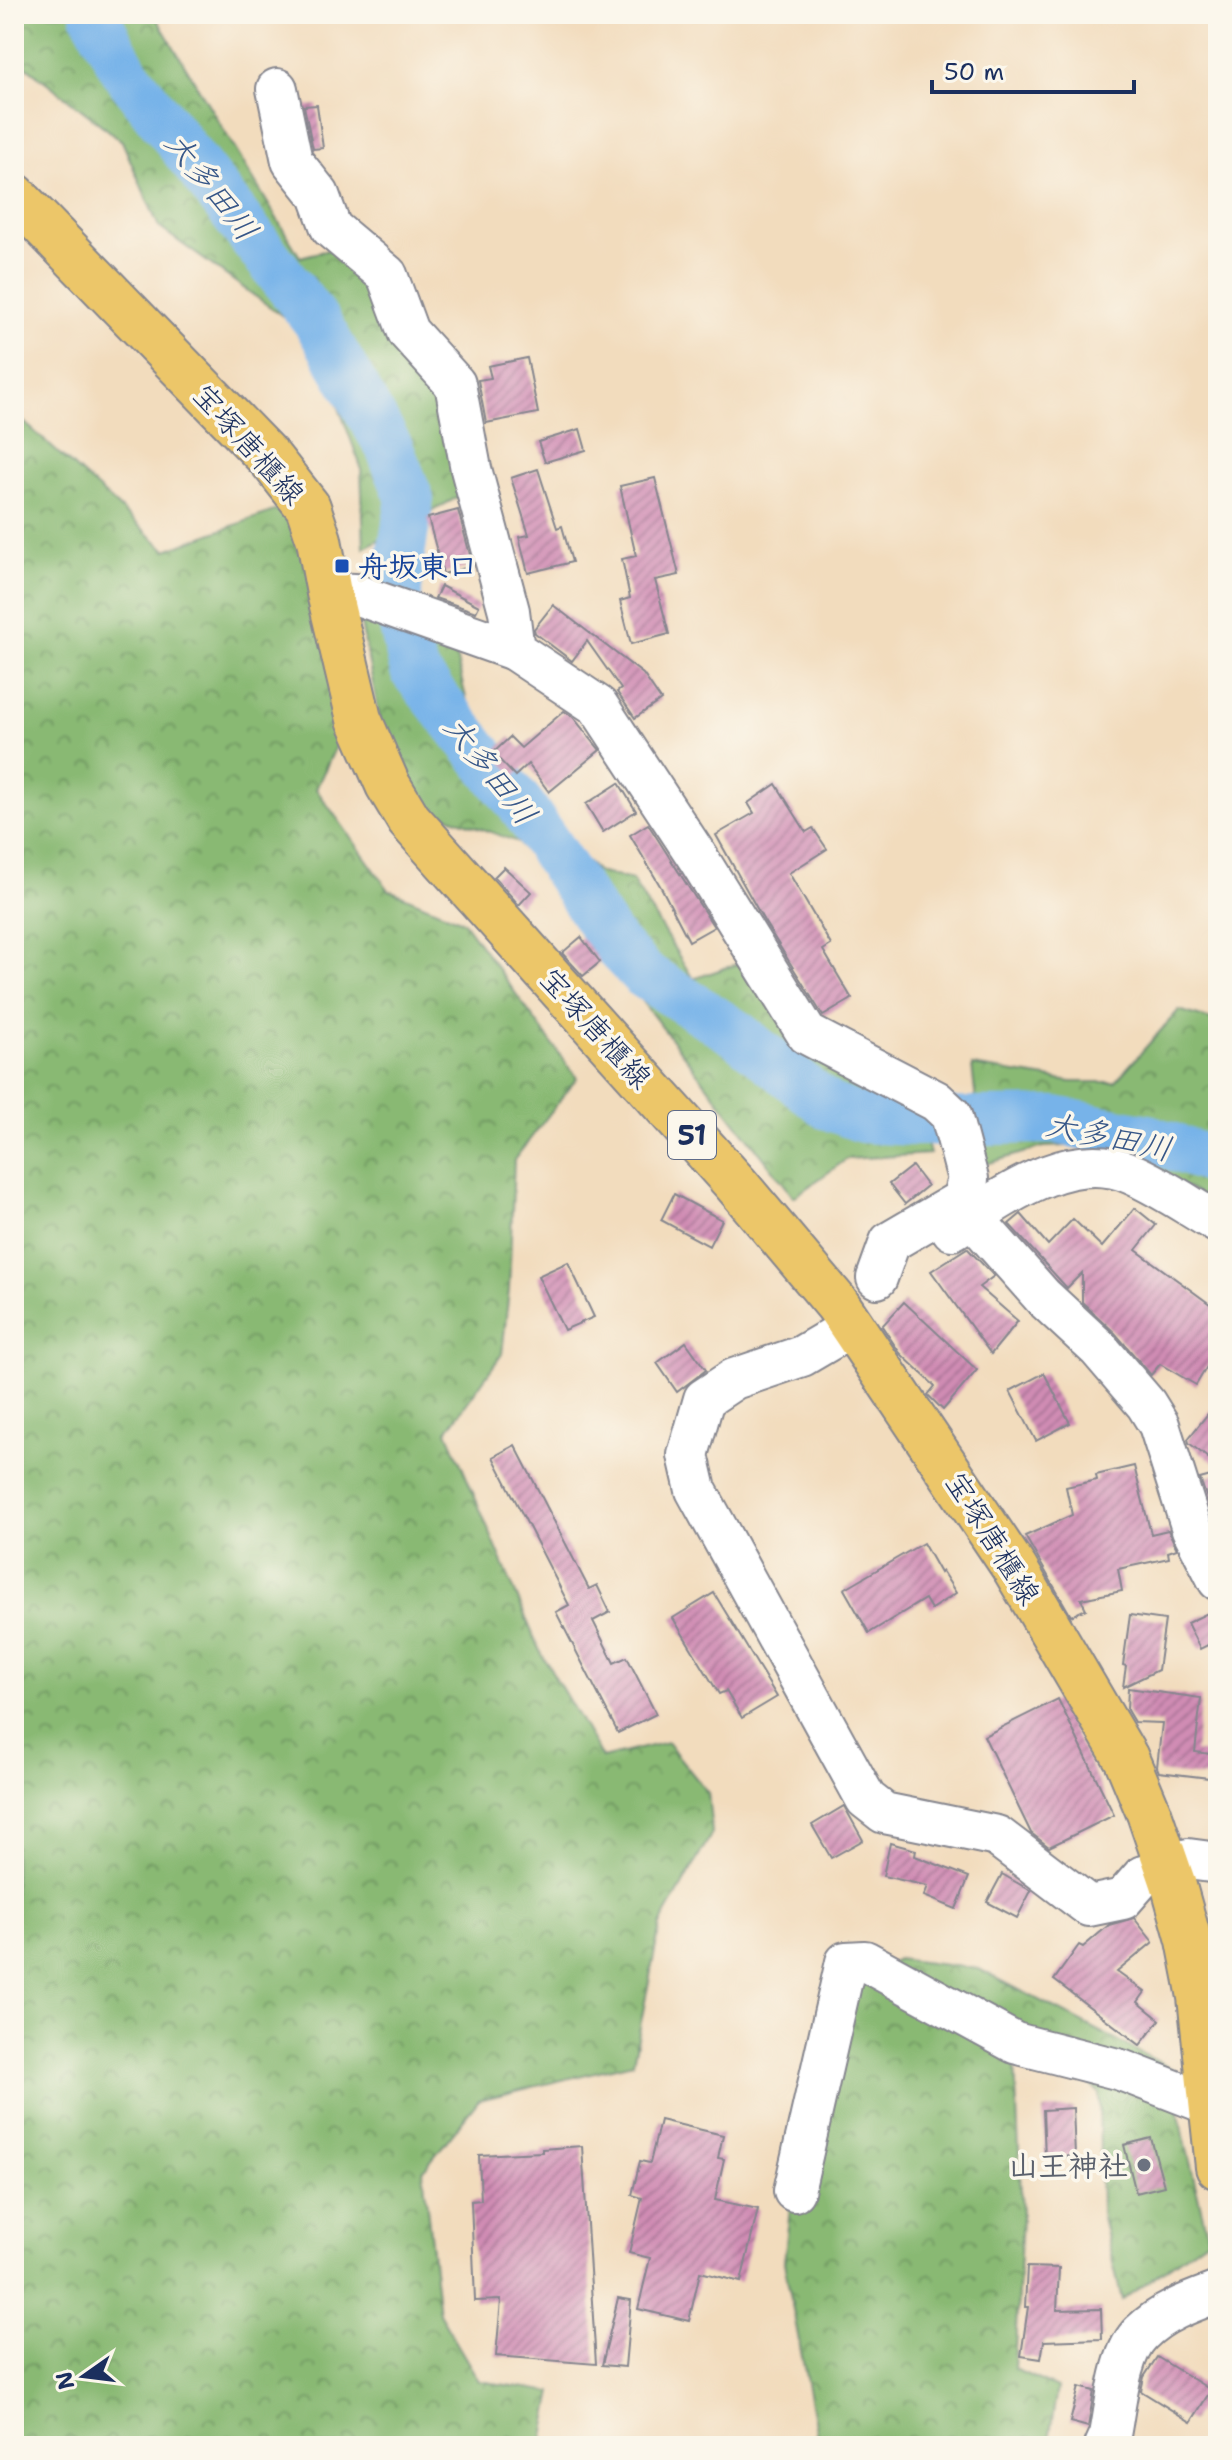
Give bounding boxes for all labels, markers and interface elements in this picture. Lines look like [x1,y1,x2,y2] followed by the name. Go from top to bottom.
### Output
[932,44,1134,94] scale bar
[944,56,1004,88] text: 50 m
[156,122,268,250] water label: 大多田川
[184,375,314,513] street label: 宝塚唐櫃線
[358,546,478,587] place label: 舟坂東口
[333,557,351,575] marker: 舟坂東口
[435,706,547,834] water label: 大多田川
[531,959,661,1097] street label: 宝塚唐櫃線
[1042,1102,1176,1170] water label: 大多田川
[668,1111,716,1159] road number: 51
[936,1464,1050,1612] street label: 宝塚唐櫃線
[1008,2145,1128,2186] place label: 山王神社
[1135,2156,1153,2174] marker: 山王神社
[44,2336,124,2416] north arrow
[49,2369,81,2393] text: N

